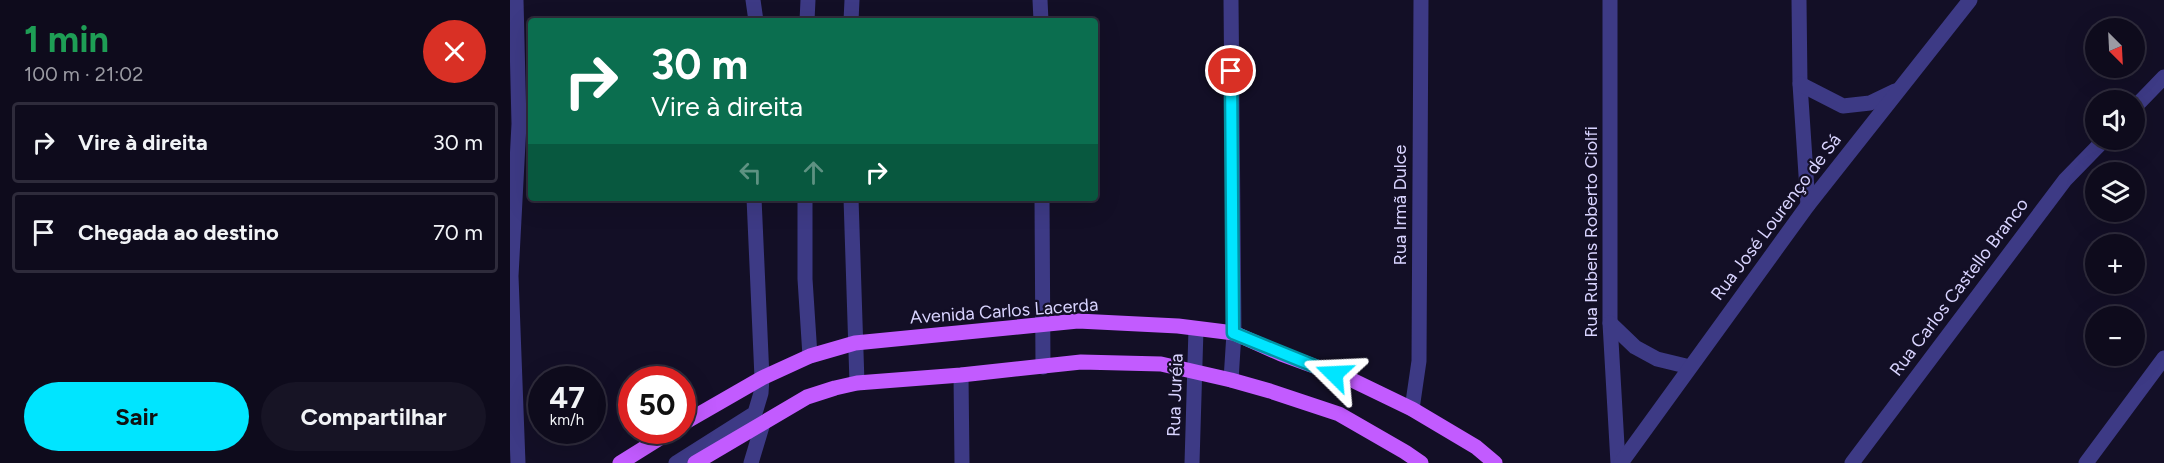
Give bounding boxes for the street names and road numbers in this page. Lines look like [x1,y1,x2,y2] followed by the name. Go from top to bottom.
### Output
[1580,126,1602,338] street label: Rua Rubens Roberto Ciolfi
[1706,129,1846,305] street label: Rua José Lourenço de Sá
[1389,144,1411,265] street label: Rua Irmã Dulce
[1885,194,2033,380] street label: Rua Carlos Castello Branco
[909,293,1099,329] street label: Avenida Carlos Lacerda
[1163,353,1187,437] street label: Rua Juréia

